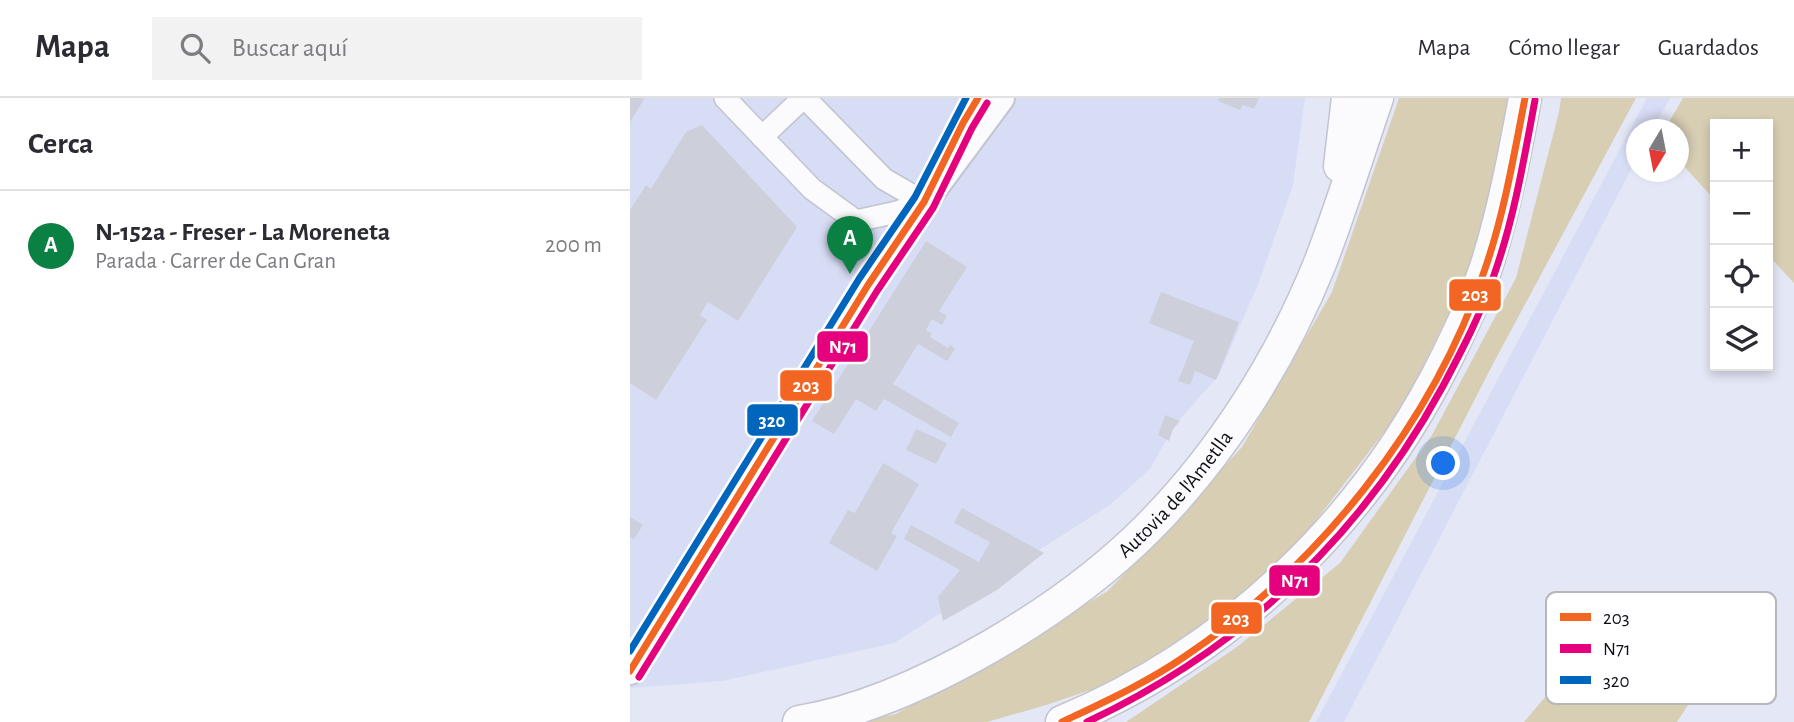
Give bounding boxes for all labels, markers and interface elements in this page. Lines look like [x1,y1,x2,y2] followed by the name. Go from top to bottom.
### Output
[152,17,642,80] search box
[176,29,214,67] icon: search
[35,31,110,64] text: Mapa
[232,35,348,61] text: Buscar aquí
[1417,36,1471,60] text: Mapa
[1509,36,1620,60] text: Cómo llegar
[1658,36,1759,60] text: Guardados
[1626,119,1689,182] north arrow
[1710,119,1773,371] map controls
[1710,119,1773,182] button: +
[28,129,93,159] text: Cerca
[1710,182,1773,245] button: −
[827,216,873,274] pin: A
[95,219,390,245] text: N-152a - Freser - La Moreneta
[44,234,58,257] text: A
[545,234,602,257] text: 200 m
[1710,245,1773,308] button: locate
[95,250,336,273] text: Parada · Carrer de Can Gran
[1448,278,1502,312] line badge: 203
[1461,286,1489,305] text: 203
[1710,308,1773,371] button: layers
[816,330,869,363] line badge: N71
[829,338,857,357] text: N71
[779,369,833,402] line badge: 203
[792,377,820,396] text: 203
[746,403,799,437] line badge: 320
[758,412,786,431] text: 320
[1114,426,1236,561] street label: Autovia de l'Ametlla
[1426,446,1460,480] your location
[1268,564,1321,597] line badge: N71
[1281,572,1309,591] text: N71
[1546,592,1776,704] legend
[1210,601,1263,635] line badge: 203
[1603,609,1630,628] text: 203
[1222,610,1250,629] text: 203
[1603,640,1630,659] text: N71
[1603,672,1630,691] text: 320

